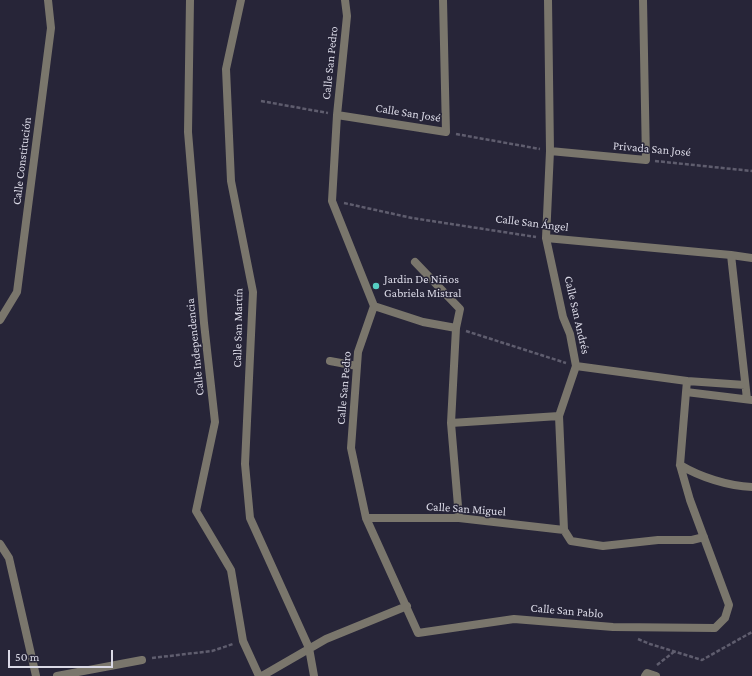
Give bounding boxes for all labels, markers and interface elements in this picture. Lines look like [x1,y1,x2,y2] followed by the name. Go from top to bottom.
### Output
[319,26,341,100] street label: Calle San Pedro
[374,101,442,125] street label: Calle San José
[9,116,35,206] street label: Calle Constitución
[613,138,691,160] street label: Privada San José
[495,211,569,235] street label: Calle San Ángel
[384,272,461,300] place label: Jardin De Niños Gabriela Mistral
[561,274,593,356] street label: Calle San Andrés
[371,281,381,291] marker: Jardin De Niños Gabriela Mistral
[230,288,246,368] street label: Calle San Martín
[183,298,207,396] street label: Calle Independencia
[334,351,354,425] street label: Calle San Pedro
[426,499,506,519] street label: Calle San Miguel
[530,601,604,621] street label: Calle San Pablo
[10,642,115,668] scale bar
[15,650,39,664] text: 50 m

